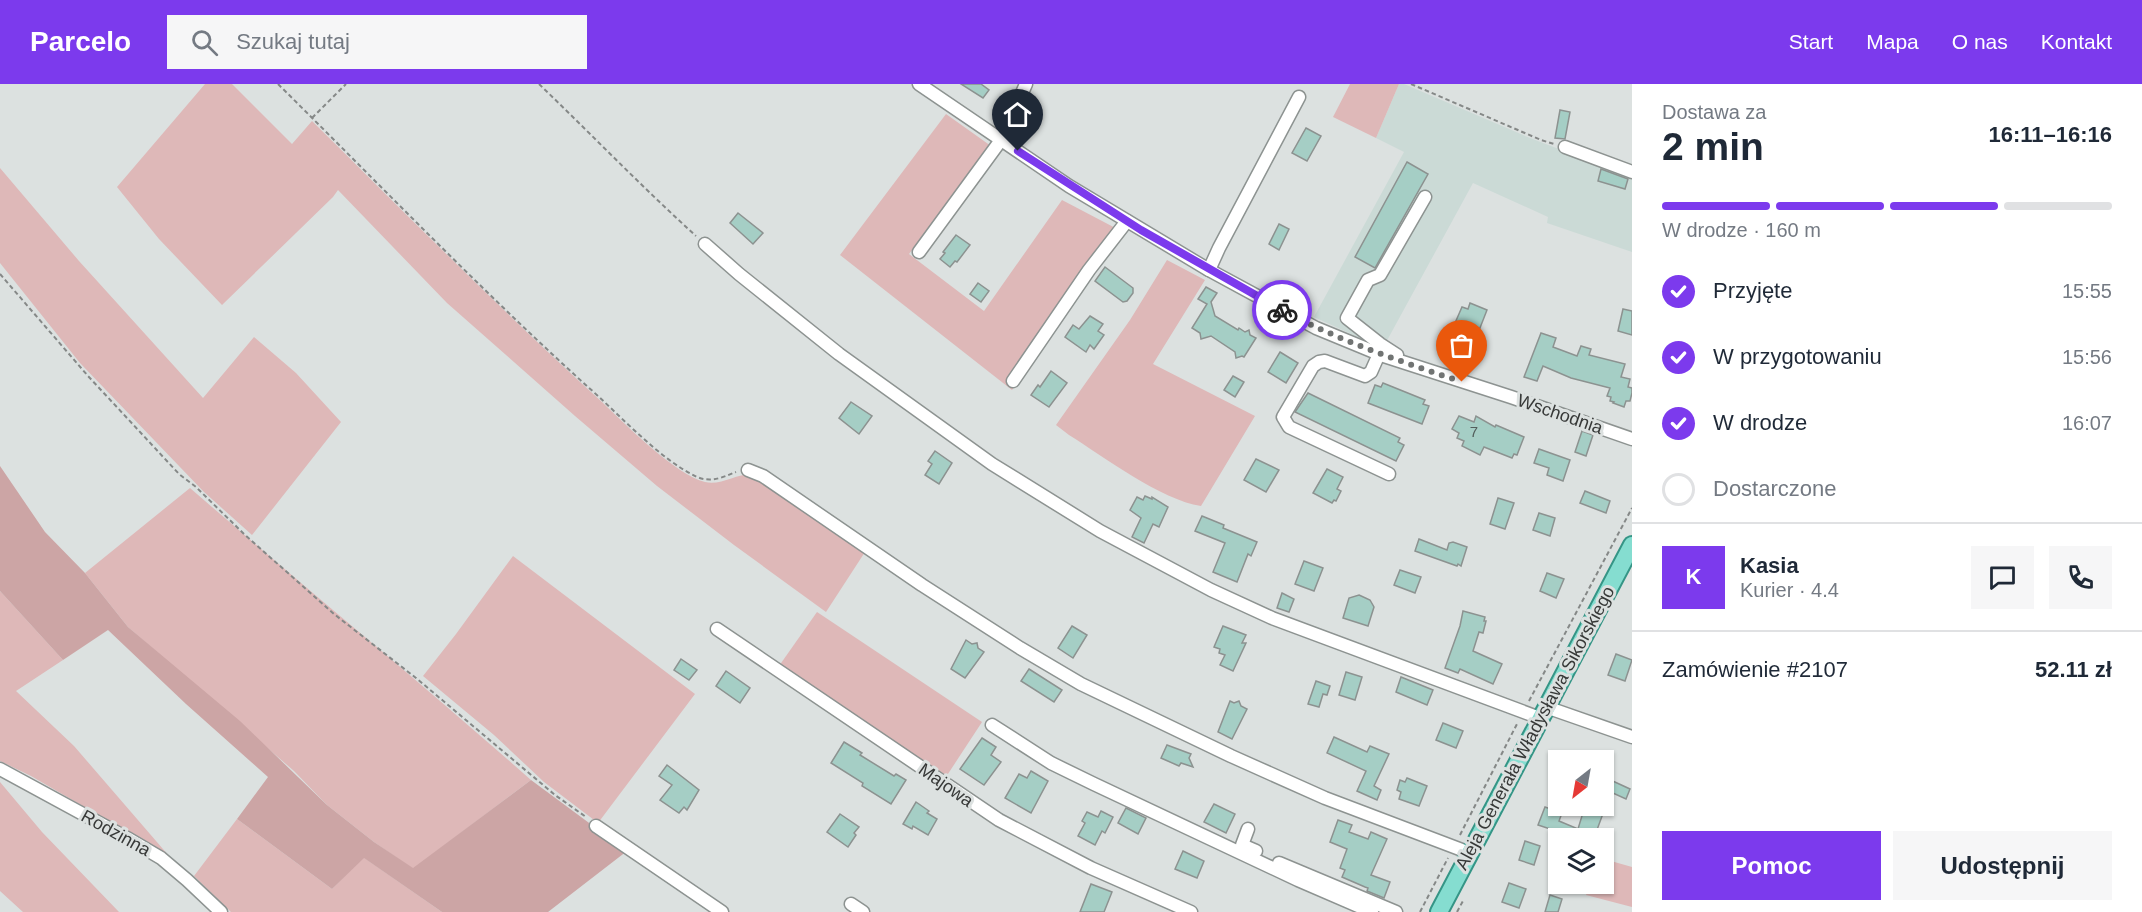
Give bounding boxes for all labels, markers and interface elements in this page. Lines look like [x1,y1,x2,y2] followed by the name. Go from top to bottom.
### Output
[167,15,587,69] search box
[30,26,131,57] text: Parcelo
[188,26,221,59] icon: search
[236,29,350,54] text: Szukaj tutaj
[1789,30,1833,53] text: Start
[1866,30,1919,53] text: Mapa
[1952,30,2008,53] text: O nas
[2041,30,2112,53] text: Kontakt
[992,89,1043,151] pin
[1001,98,1034,131] icon: home
[1662,101,1767,123] text: Dostawa za
[1988,122,2112,147] text: 16:11–16:16
[1662,125,1764,168] text: 2 min
[1662,219,1821,241] text: W drodze · 160 m
[1662,275,1695,308] icon: check
[1713,278,1792,303] text: Przyjęte
[1252,280,1312,340] courier
[2062,280,2112,302] text: 15:55
[1266,294,1299,327] icon: bike
[1436,320,1487,382] pin
[1445,329,1478,362] icon: bag
[1662,341,1695,374] icon: check
[1713,344,1882,369] text: W przygotowaniu
[2062,346,2112,368] text: 15:56
[1515,390,1606,438] street label: Wschodnia
[1662,407,1695,440] icon: check
[1713,410,1807,435] text: W drodze
[2062,412,2112,434] text: 16:07
[1470,423,1478,440] house number: 7
[1713,476,1837,501] text: Dostarczone
[1971,546,2034,609] button: chat
[2049,546,2112,609] button: phone
[1740,553,1799,578] text: Kasia
[1686,564,1701,589] text: K
[1740,579,1839,601] text: Kurier · 4.4
[1451,583,1619,873] street label: Aleja Generała Władysława Sikorskiego
[1662,657,1848,682] text: Zamówienie #2107
[2035,657,2112,682] text: 52.11 zł
[1548,750,1614,816] north arrow
[1548,750,1614,894] map controls
[915,759,978,812] street label: Majowa
[78,806,155,861] street label: Rodzinna
[1548,828,1614,894] button: layers
[1662,831,1881,900] button: Pomoc
[1893,831,2112,900] button: Udostępnij

